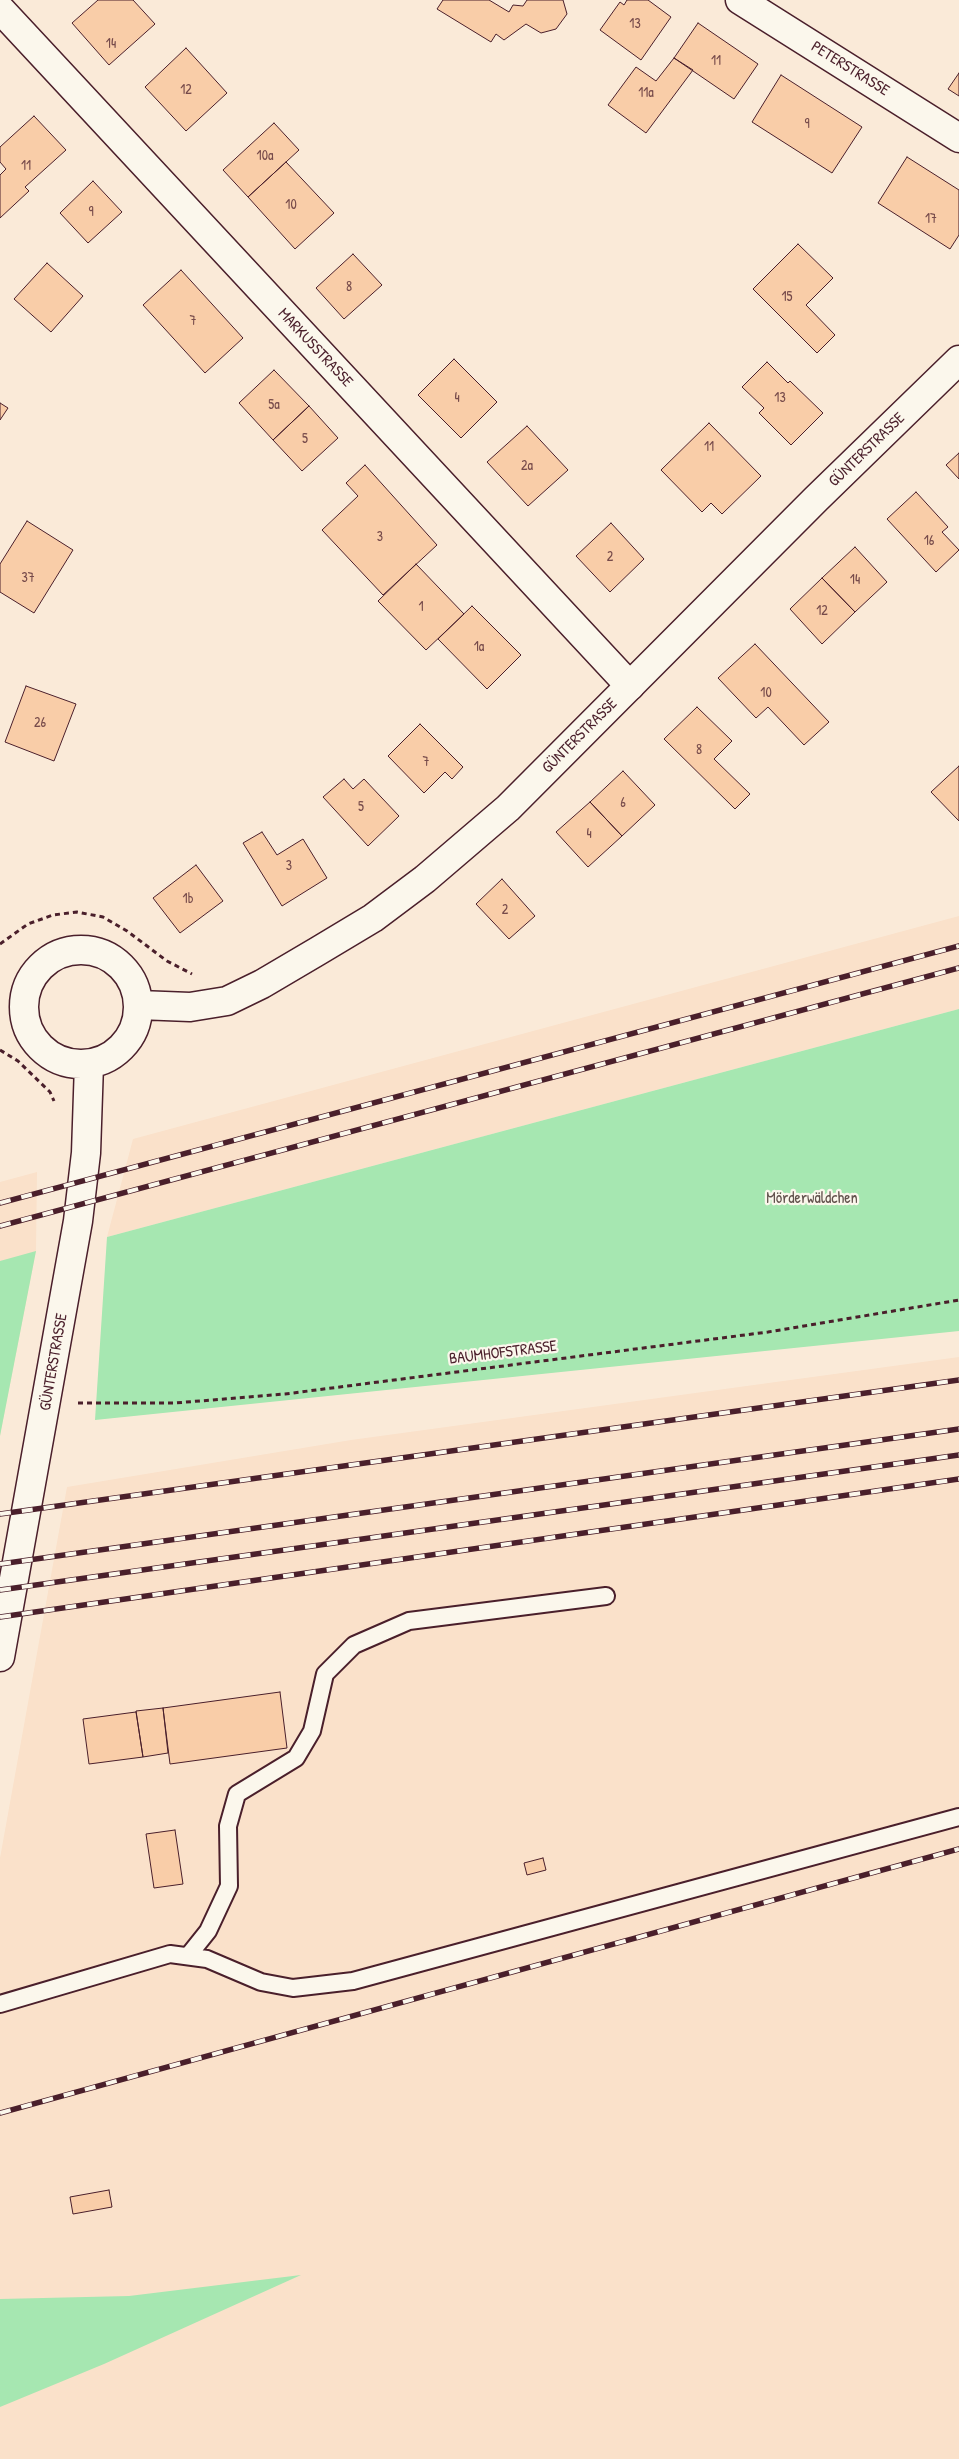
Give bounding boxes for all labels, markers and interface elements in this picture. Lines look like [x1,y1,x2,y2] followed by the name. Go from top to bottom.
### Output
[629,16,641,32] house number: 13
[106,36,116,52] house number: 14
[807,37,893,101] street label: PETERSTRASSE
[711,53,721,69] house number: 11
[180,82,192,98] house number: 12
[638,85,654,101] house number: 11a
[804,116,810,132] house number: 9
[257,148,273,164] house number: 10a
[21,158,31,174] house number: 11
[285,197,297,213] house number: 10
[88,204,94,220] house number: 9
[925,211,937,227] house number: 17
[346,279,352,295] house number: 8
[781,289,793,305] house number: 15
[274,305,356,391] street label: MARKUSSTRASSE
[190,313,196,329] house number: 7
[454,390,460,406] house number: 4
[774,390,786,406] house number: 13
[268,397,280,413] house number: 5a
[825,409,909,491] street label: GÜNTERSTRASSE
[302,431,308,447] house number: 5
[704,439,714,455] house number: 11
[521,458,533,474] house number: 2a
[377,529,383,545] house number: 3
[924,533,934,549] house number: 16
[607,549,613,565] house number: 2
[21,570,35,586] house number: 37
[850,572,860,588] house number: 14
[418,599,424,615] house number: 1
[816,603,828,619] house number: 12
[474,639,484,655] house number: 1a
[760,685,772,701] house number: 10
[538,694,622,778] street label: GÜNTERSTRASSE
[34,715,46,731] house number: 26
[696,742,702,758] house number: 8
[423,754,429,770] house number: 7
[620,795,626,811] house number: 6
[358,799,364,815] house number: 5
[586,826,592,842] house number: 4
[286,858,292,874] house number: 3
[183,891,193,907] house number: 1b
[502,902,508,918] house number: 2
[766,1189,858,1209] park label: Mörderwäldchen
[36,1312,72,1412] street label: GÜNTERSTRASSE
[448,1337,558,1369] street label: BAUMHOFSTRASSE

